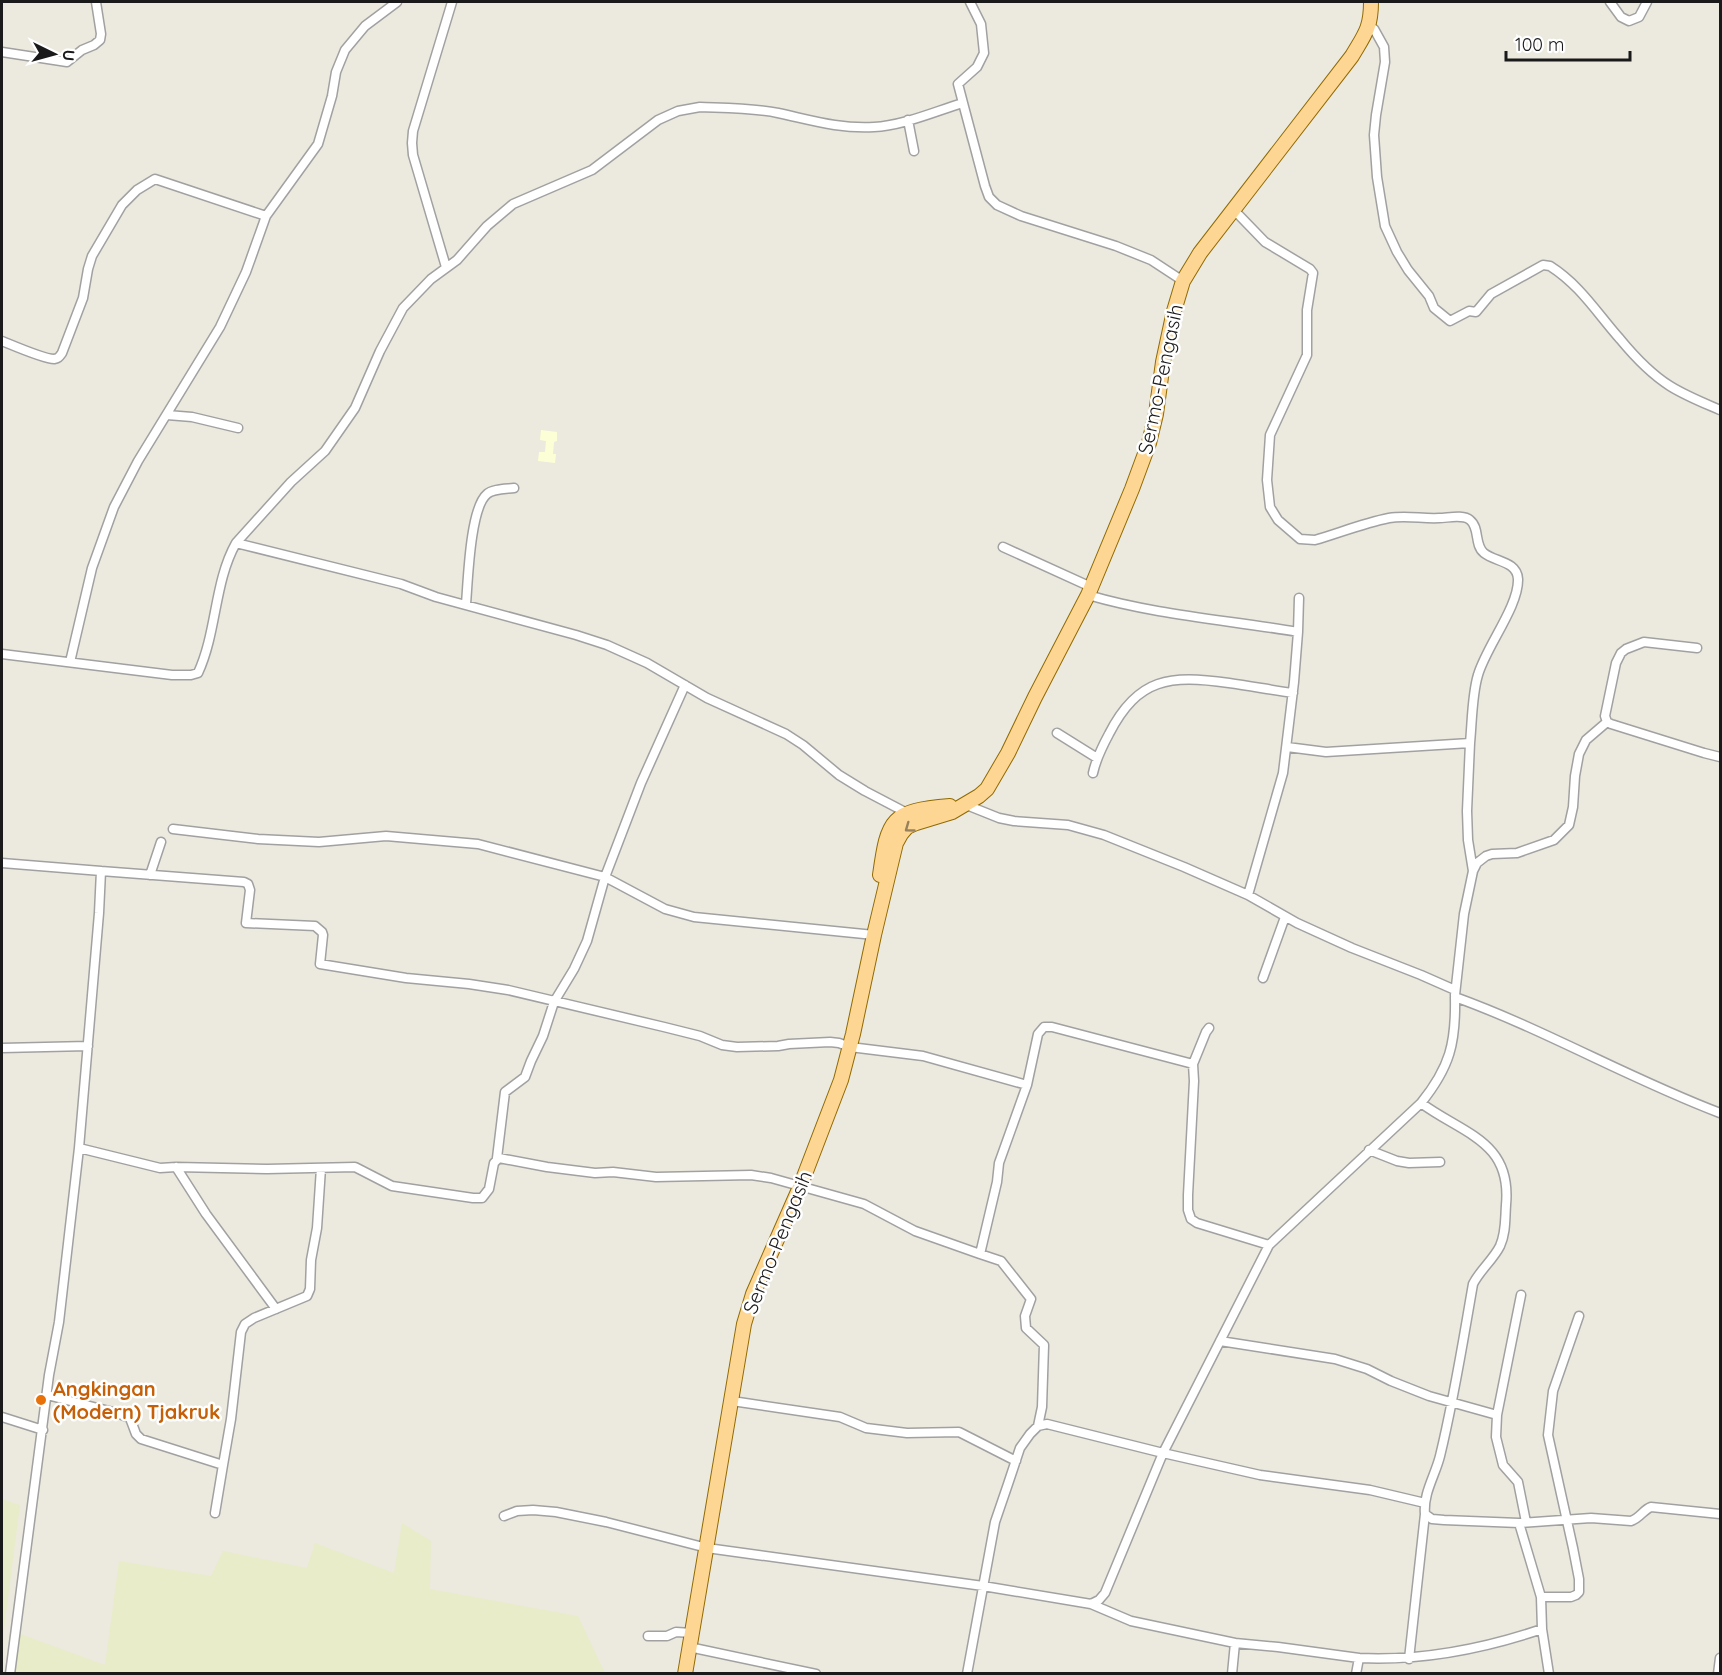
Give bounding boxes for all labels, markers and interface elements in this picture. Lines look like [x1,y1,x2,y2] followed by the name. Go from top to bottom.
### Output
[24,24,84,84] north arrow
[1506,24,1630,62] scale bar
[1515,33,1564,56] text: 100 m
[58,49,79,62] text: U
[1132,302,1188,456] street label: Sermo-Pengasih
[904,821,915,832] one-way arrow
[737,1167,817,1317] street label: Sermo-Pengasih
[53,1376,220,1424] place label: Angkingan (Modern) Tjakruk
[34,1393,48,1407] marker: Angkingan (Modern) Tjakruk

